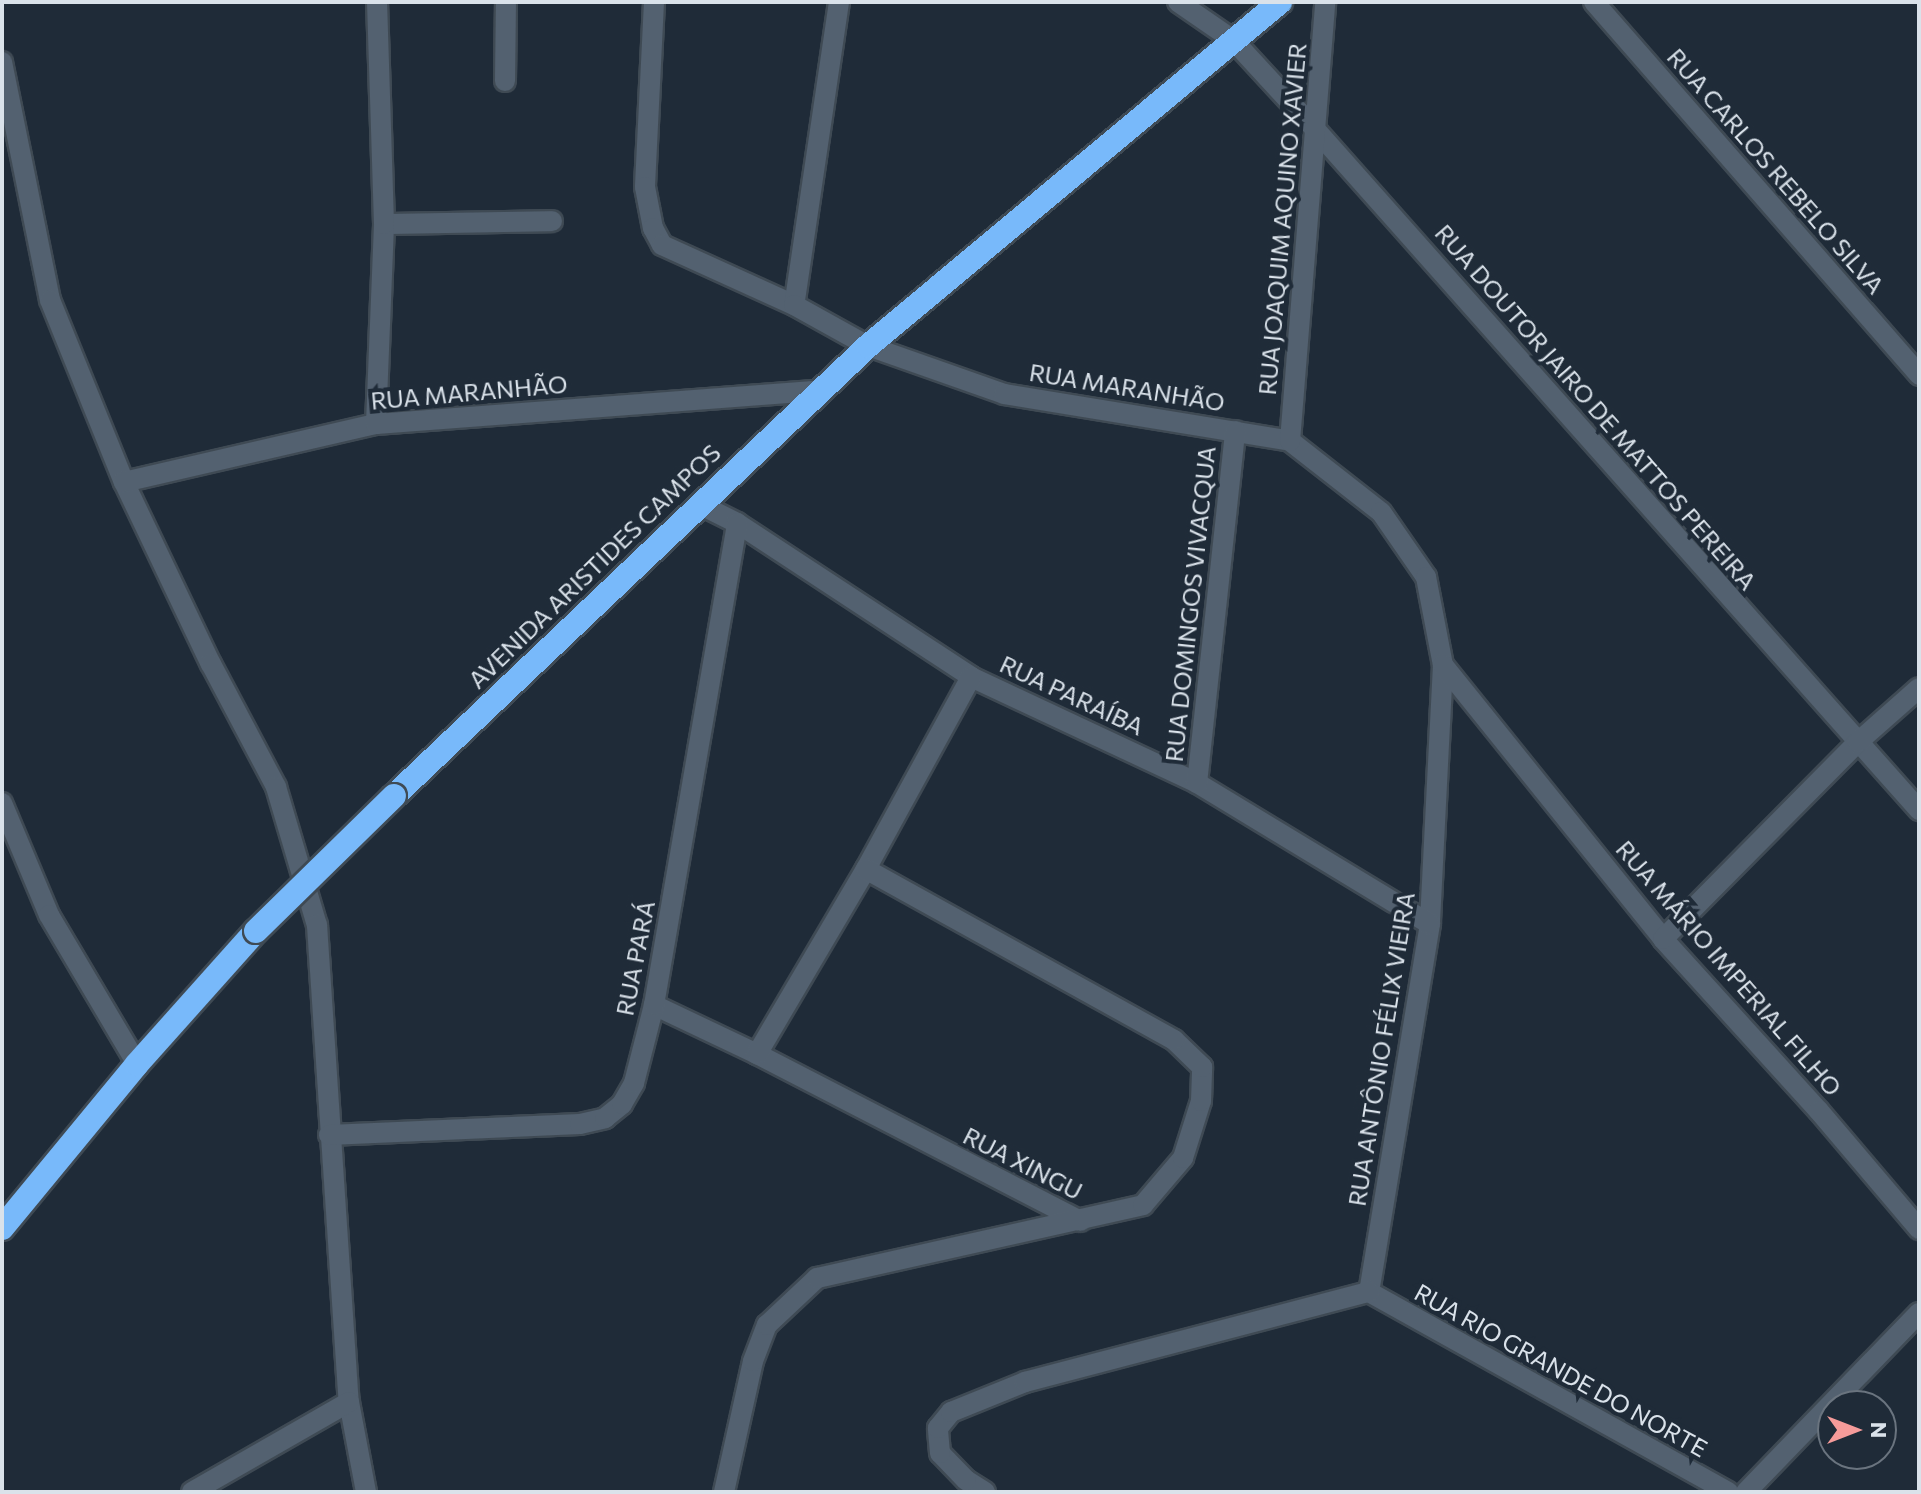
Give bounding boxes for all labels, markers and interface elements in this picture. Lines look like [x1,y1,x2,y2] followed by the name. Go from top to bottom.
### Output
[1252,42,1312,396] street label: RUA JOAQUIM AQUINO XAVIER
[1662,42,1890,300] street label: RUA CARLOS REBELO SILVA
[1429,218,1763,596] street label: RUA DOUTOR JAIRO DE MATTOS PEREIRA
[1027,357,1227,417] street label: RUA MARANHÃO
[369,369,569,415] street label: RUA MARANHÃO
[462,438,726,694] street label: AVENIDA ARISTIDES CAMPOS
[1159,445,1221,763] street label: RUA DOMINGOS VIVACQUA
[996,649,1148,741] street label: RUA PARAÍBA
[1610,835,1848,1101] street label: RUA MÁRIO IMPERIAL FILHO
[1342,890,1420,1208] street label: RUA ANTÔNIO FÉLIX VIEIRA
[610,898,660,1018] street label: RUA PARÁ
[959,1121,1087,1205] street label: RUA XINGU
[1410,1277,1712,1463] street label: RUA RIO GRANDE DO NORTE
[1817,1390,1897,1470] north arrow
[1866,1422,1893,1438] text: N

